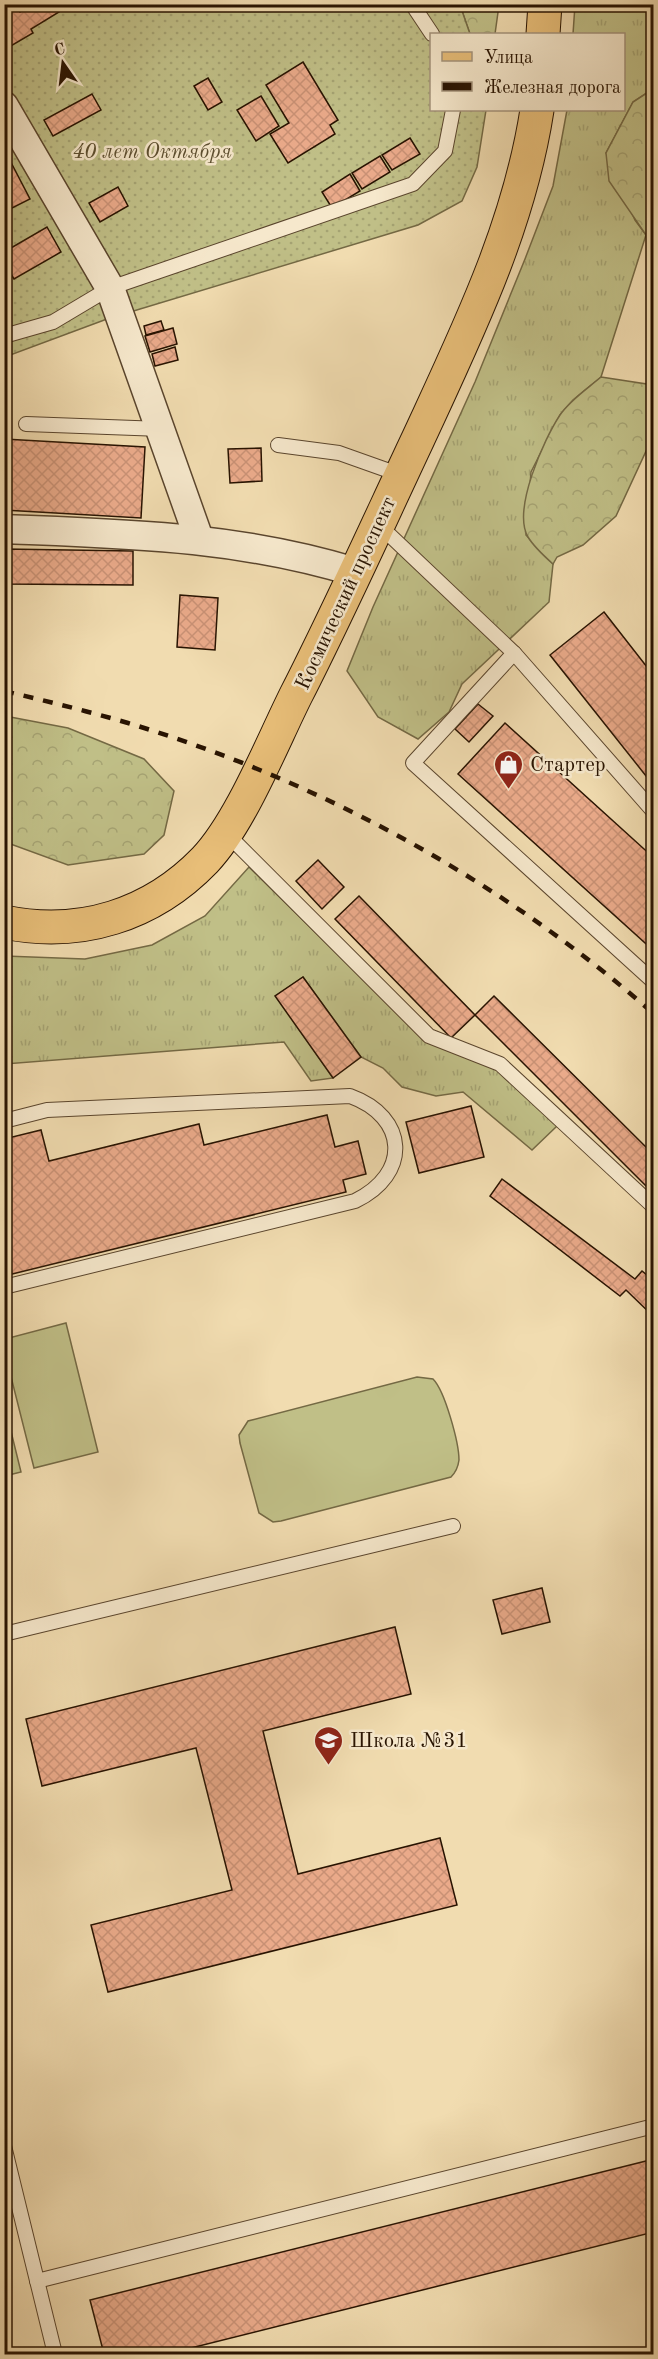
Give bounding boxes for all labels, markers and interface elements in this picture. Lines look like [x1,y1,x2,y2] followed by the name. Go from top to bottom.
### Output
[33,33,93,93] north arrow
[430,33,625,111] legend
[53,41,67,59] text: С
[484,49,533,67] text: Улица
[484,79,621,97] text: Железная дорога
[72,142,232,163] park label: 40 лет Октября
[292,494,400,693] street label: Космический проспект
[493,748,525,790] shop icon: Стартер
[530,755,606,776] place label: Стартер
[313,1724,345,1766] school or university icon: Школа №31
[350,1731,468,1752] place label: Школа №31

